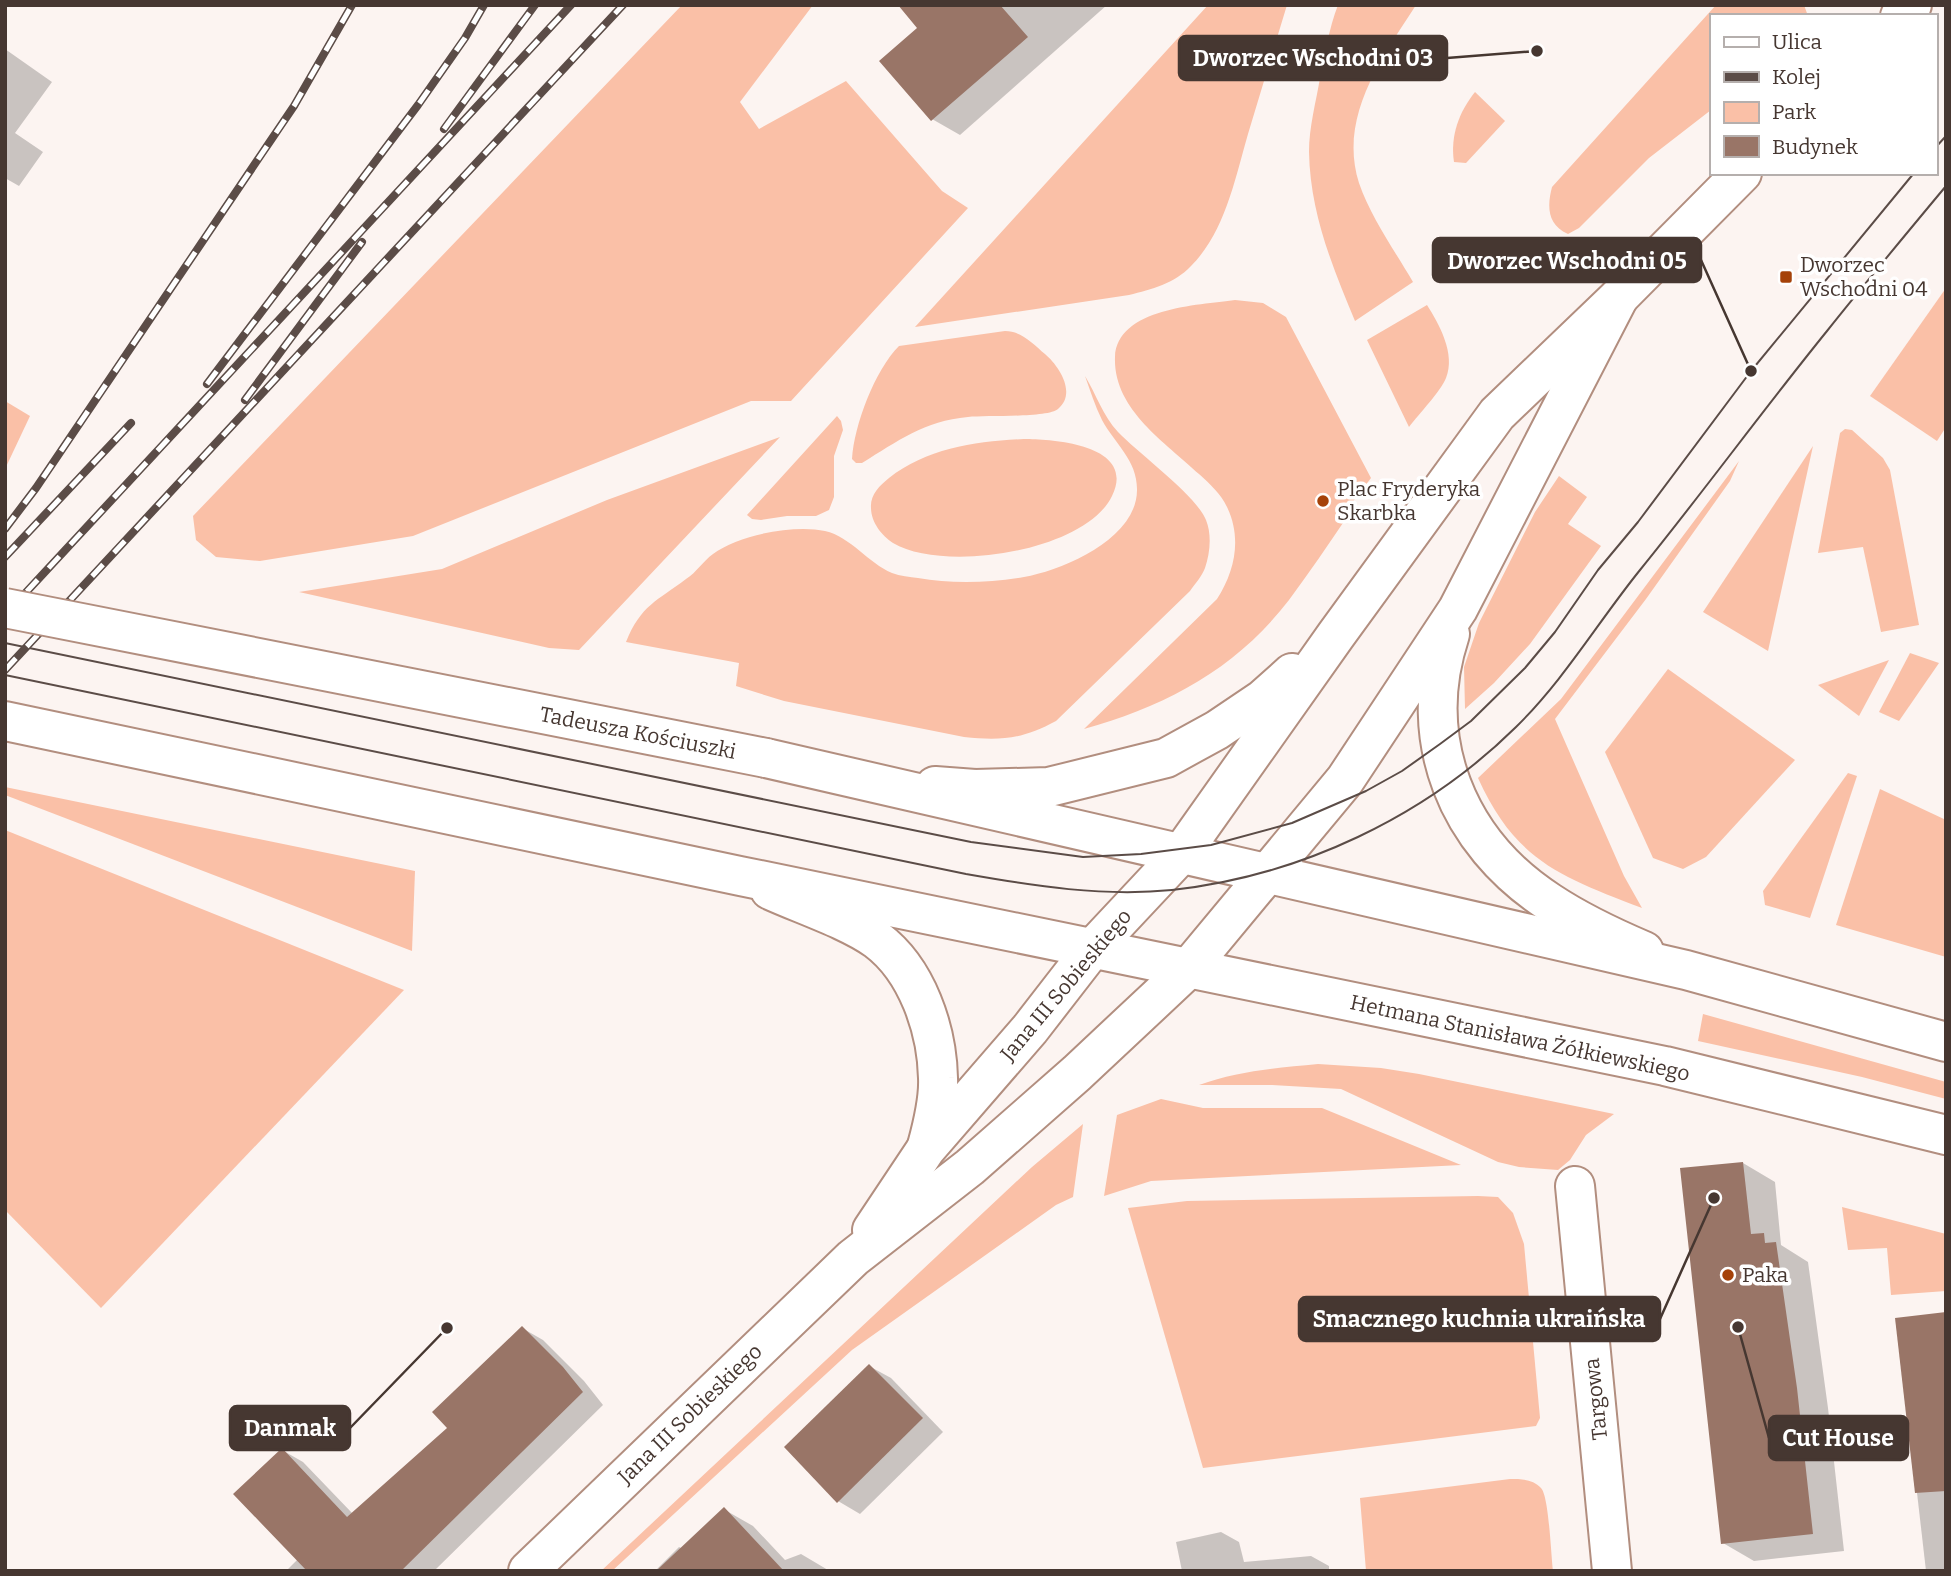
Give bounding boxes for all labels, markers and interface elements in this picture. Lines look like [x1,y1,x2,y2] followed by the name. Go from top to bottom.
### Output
[1710,14,1937,175] legend
[1772,29,1822,55] text: Ulica
[1179,36,1447,80] callout: Dworzec Wschodni 03
[1193,44,1433,72] text: Dworzec Wschodni 03
[1772,64,1821,90] text: Kolej
[1772,99,1816,125] text: Park
[1772,134,1858,160] text: Budynek
[1433,238,1701,282] callout: Dworzec Wschodni 05
[1447,247,1687,275] text: Dworzec Wschodni 05
[1800,252,1928,302] place label: Dworzec Wschodni 04
[1778,269,1794,285] marker: Dworzec Wschodni 04
[1337,476,1481,526] place label: Plac Fryderyka Skarbka
[1315,493,1331,509] marker: Plac Fryderyka Skarbka
[538,701,738,765] street label: Tadeusza Kościuszki
[994,904,1137,1067] street label: Jana III Sobieskiego
[1348,989,1692,1087] street label: Hetmana Stanisława Żółkiewskiego
[1742,1262,1789,1288] place label: Paka
[1720,1267,1736,1283] marker: Paka
[1299,1297,1660,1341] callout: Smacznego kuchnia ukraińska
[1313,1305,1646,1333] text: Smacznego kuchnia ukraińska
[612,1338,768,1490] street label: Jana III Sobieskiego
[1579,1356,1613,1441] street label: Targowa
[230,1406,350,1450] callout: Danmak
[244,1414,336,1442] text: Danmak
[1769,1416,1908,1460] callout: Cut House
[1782,1424,1894,1452] text: Cut House

